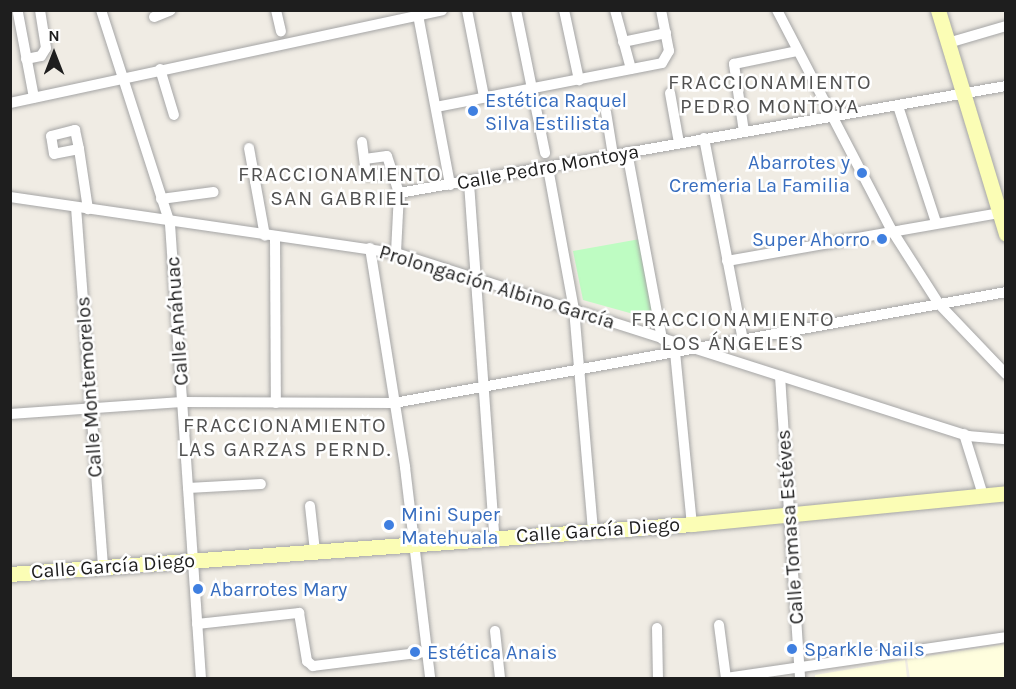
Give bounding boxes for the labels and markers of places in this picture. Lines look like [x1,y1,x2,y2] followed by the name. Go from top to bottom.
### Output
[485,88,627,135] place label: Estética Raquel Silva Estilista
[466,104,480,118] marker: Estética Raquel Silva Estilista
[669,150,850,197] place label: Abarrotes y Cremeria La Familia
[855,166,869,180] marker: Abarrotes y Cremeria La Familia
[752,227,870,251] place label: Super Ahorro
[875,232,889,246] marker: Super Ahorro
[401,502,500,549] place label: Mini Super Matehuala
[382,518,396,532] marker: Mini Super Matehuala
[210,577,347,601] place label: Abarrotes Mary
[191,582,205,596] marker: Abarrotes Mary
[804,637,925,661] place label: Sparkle Nails
[427,640,557,664] place label: Estética Anais
[785,642,799,656] marker: Sparkle Nails
[408,645,422,659] marker: Estética Anais

